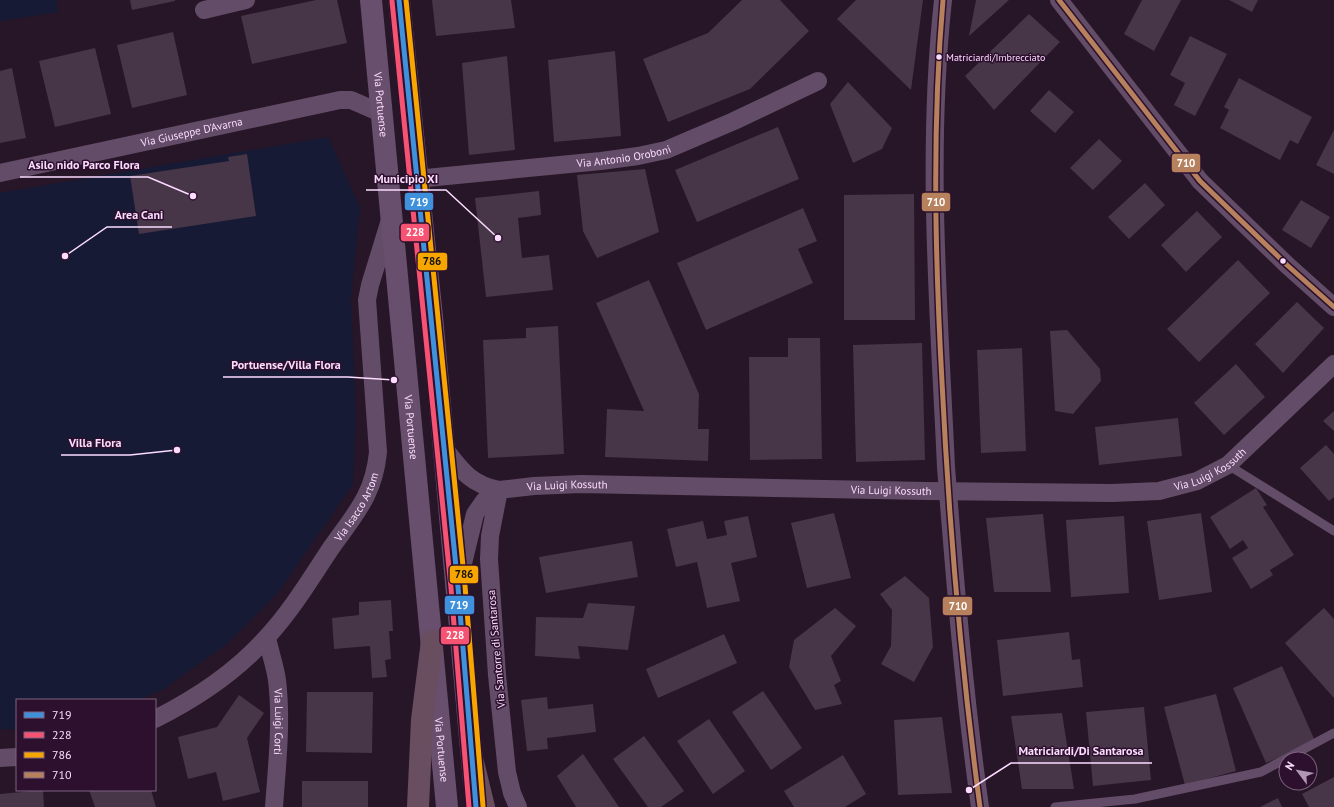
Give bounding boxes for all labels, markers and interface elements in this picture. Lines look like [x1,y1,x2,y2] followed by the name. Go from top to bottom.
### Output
[946,51,1045,64] place label: Matriciardi/Imbrecciato
[934,52,944,62] marker: Matriciardi/Imbrecciato
[371,71,391,138] street label: Via Portuense
[138,114,244,150] street label: Via Giuseppe D'Avarna
[575,142,673,170] street label: Via Antonio Oroboni
[20,153,148,177] callout: Asilo nido Parco Flora
[1171,153,1201,173] line badge: 710
[1177,156,1195,170] text: 710
[28,157,140,172] text: Asilo nido Parco Flora
[366,166,446,190] callout: Municipio XI
[374,171,438,186] text: Municipio XI
[404,192,434,211] line badge: 719
[921,192,951,212] line badge: 710
[410,195,428,209] text: 719
[927,195,945,209] text: 710
[107,203,172,227] callout: Area Cani
[115,207,163,222] text: Area Cani
[400,223,430,242] line badge: 228
[406,225,424,239] text: 228
[417,252,448,271] line badge: 786
[423,254,441,268] text: 786
[1278,256,1288,266] unlabelled marker
[223,353,348,377] callout: Portuense/Villa Flora
[231,357,341,372] text: Portuense/Villa Flora
[401,393,421,460] street label: Via Portuense
[61,431,130,455] callout: Villa Flora
[68,435,121,450] text: Villa Flora
[1171,445,1249,494] street label: Via Luigi Kossuth
[330,471,381,545] street label: Via Isacco Artom
[525,477,608,494] street label: Via Luigi Kossuth
[850,482,932,498] street label: Via Luigi Kossuth
[449,565,479,584] line badge: 786
[455,567,473,581] text: 786
[484,589,508,710] street label: Via Santorre di Santarosa
[444,595,475,615] line badge: 719
[942,596,973,616] line badge: 710
[450,598,468,612] text: 719
[949,599,967,613] text: 710
[440,626,470,645] line badge: 228
[446,628,464,642] text: 228
[271,687,286,755] street label: Via Luigi Corti
[16,699,156,791] legend
[52,707,72,722] text: 719
[431,716,452,783] street label: Via Portuense
[52,727,72,742] text: 228
[1011,739,1152,763] callout: Matriciardi/Di Santarosa
[1018,743,1144,758] text: Matriciardi/Di Santarosa
[52,747,72,762] text: 786
[1278,751,1318,791] north arrow
[1282,759,1297,772] text: N
[52,767,72,782] text: 710

